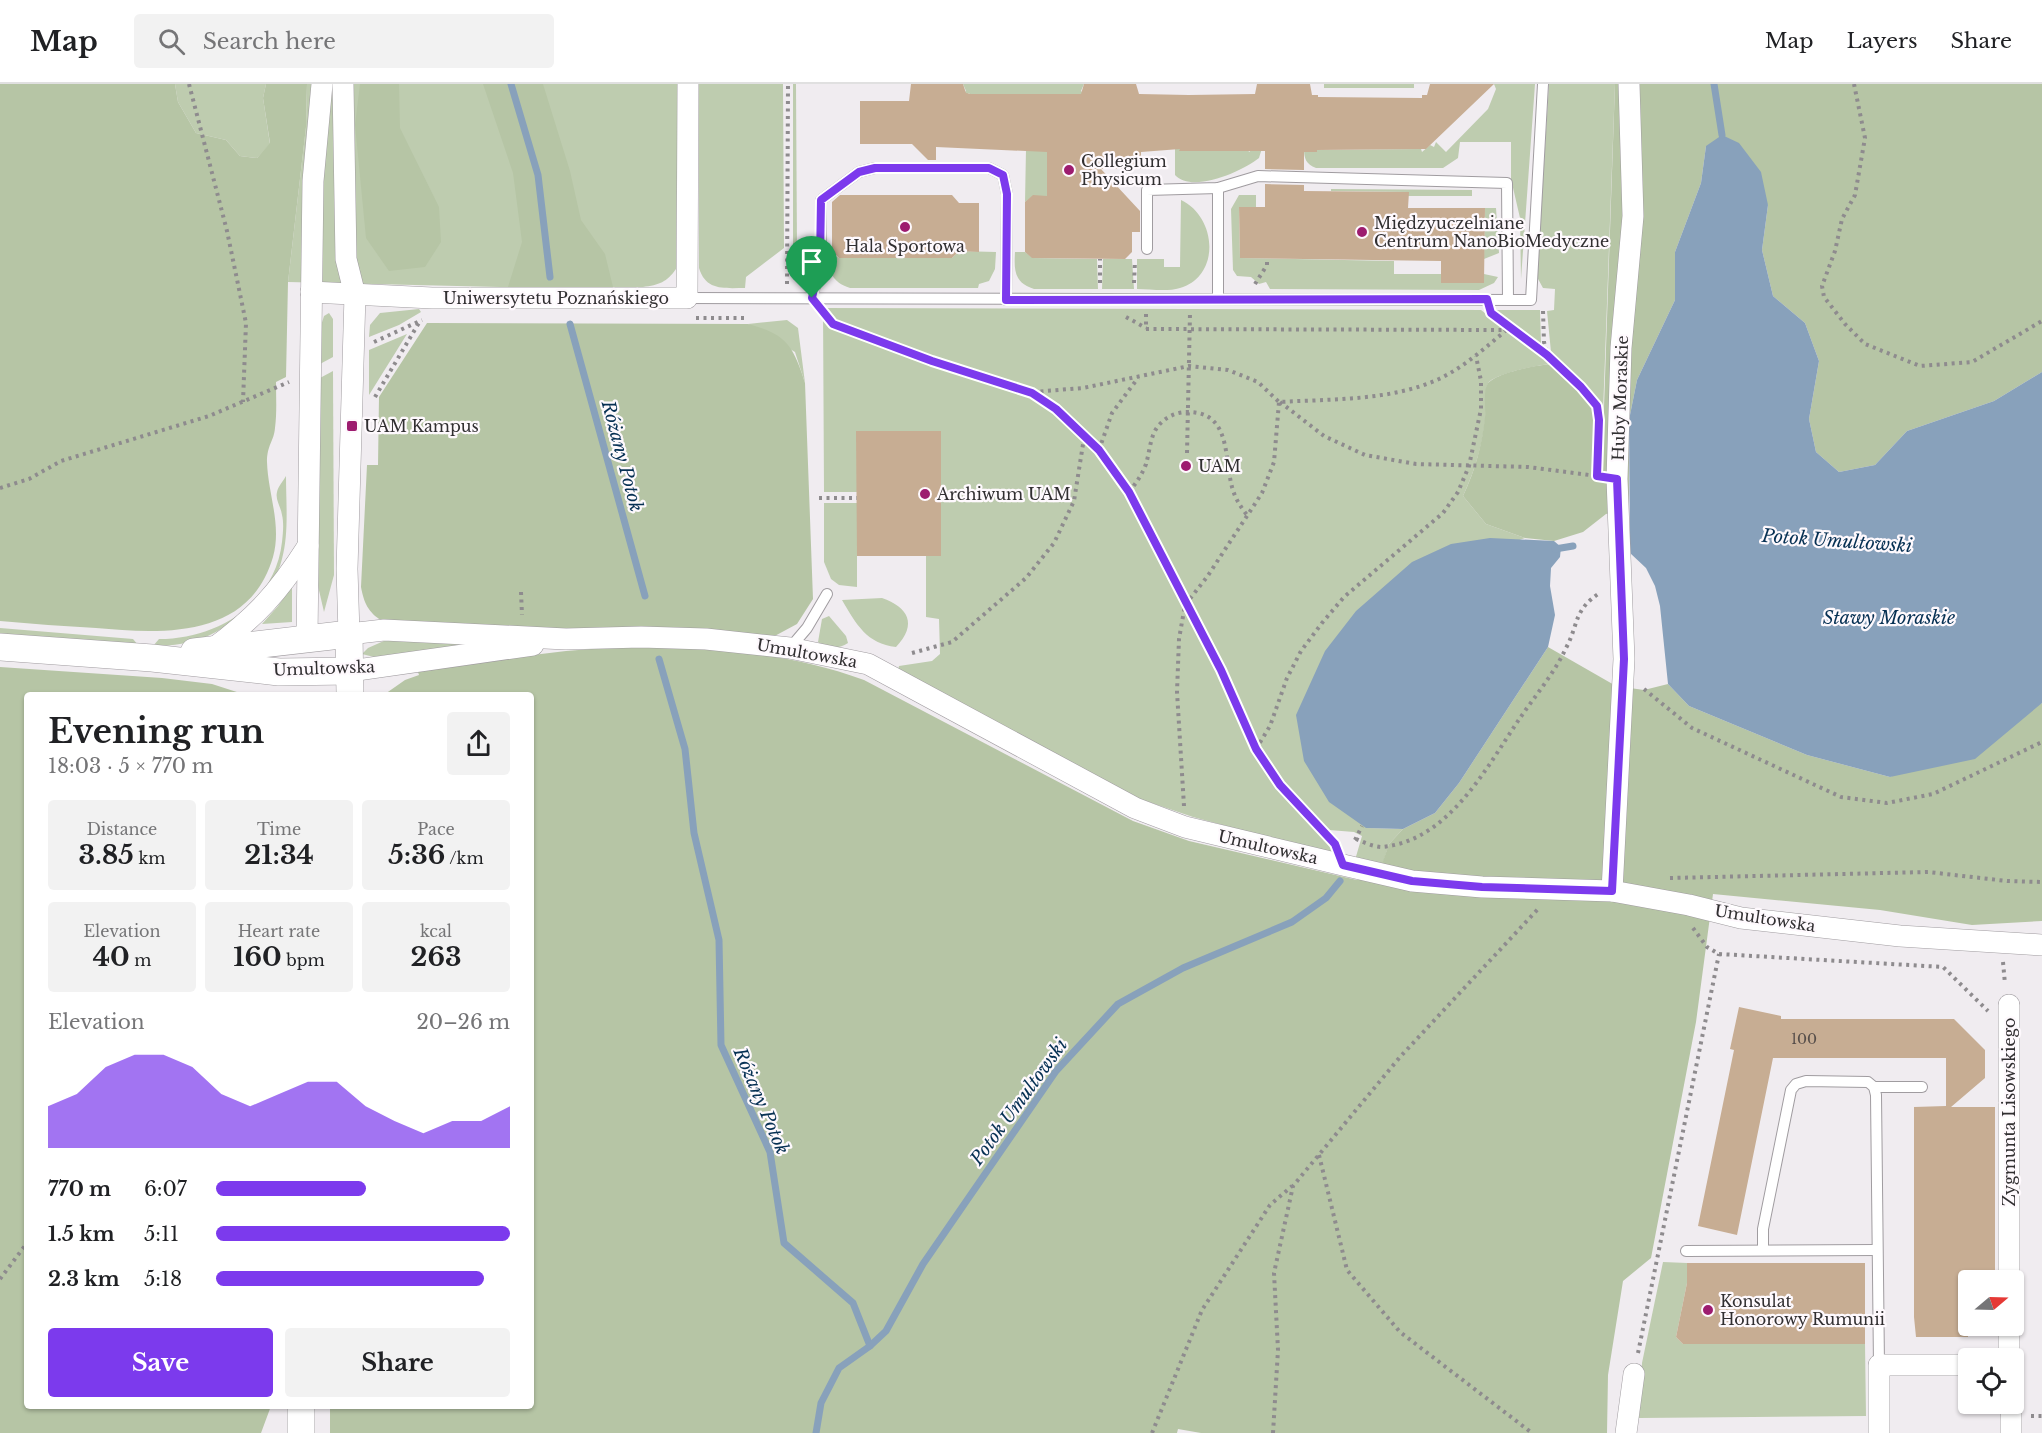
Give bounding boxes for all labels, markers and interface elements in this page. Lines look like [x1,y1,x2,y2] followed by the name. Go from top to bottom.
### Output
[134,14,554,68] search box
[30,24,98,59] text: Map
[155,25,188,58] icon: search
[203,28,336,55] text: Search here
[1765,28,1814,54] text: Map
[1847,28,1918,54] text: Layers
[1951,28,2012,54] text: Share
[1081,151,1167,189] place label: Collegium Physicum
[1062,163,1076,177] marker: Collegium Physicum
[1374,213,1609,251] place label: Międzyuczelniane Centrum NanoBioMedyczne
[898,220,912,234] marker: Hala Sportowa
[1355,225,1369,239] marker: Międzyuczelniane Centrum NanoBioMedyczne
[786,236,837,298] pin
[845,236,965,256] place label: Hala Sportowa
[795,245,828,278] icon: arrive
[443,288,669,308] street label: Uniwersytetu Poznańskiego
[1608,335,1632,461] street label: Huby Moraskie
[596,397,647,514] water label: Różany Potok
[364,416,479,436] place label: UAM Kampus
[345,419,359,433] marker: UAM Kampus
[1198,456,1241,476] place label: UAM
[1179,459,1193,473] marker: UAM
[936,484,1071,504] place label: Archiwum UAM
[918,487,932,501] marker: Archiwum UAM
[1760,525,1914,557] water label: Potok Umultowski
[1823,607,1955,629] water label: Stawy Moraskie
[755,634,859,672] street label: Umultowska
[273,656,375,680] street label: Umultowska
[48,711,264,752] text: Evening run
[447,712,510,775] button: share
[48,754,213,778] text: 18:03 · 5 × 770 m
[87,819,157,839] text: Distance
[257,819,301,839] text: Time
[417,819,455,839] text: Pace
[1216,826,1320,868] street label: Umultowska
[79,839,134,871] text: 3.85
[244,839,314,871] text: 21:34
[388,839,445,871] text: 5:36
[134,848,165,868] text: km
[445,848,484,868] text: /km
[1713,900,1817,936] street label: Umultowska
[83,921,161,941] text: Elevation
[238,921,320,941] text: Heart rate
[420,921,452,941] text: kcal
[93,941,130,973] text: 40
[233,941,282,973] text: 160
[410,941,462,973] text: 263
[130,950,151,970] text: m
[282,950,325,970] text: bpm
[48,1010,145,1034] text: Elevation
[417,1010,510,1034] text: 20–26 m
[1999,1017,2019,1207] street label: Zygmunta Lisowskiego
[1791,1030,1817,1048] house number: 100
[965,1034,1073,1170] water label: Potok Umultowski
[728,1043,793,1158] water label: Różany Potok
[48,1177,111,1201] text: 770 m
[144,1177,187,1201] text: 6:07
[48,1222,115,1246] text: 1.5 km
[144,1222,179,1246] text: 5:11
[48,1267,120,1291] text: 2.3 km
[144,1267,182,1291] text: 5:18
[1958,1270,2024,1336] north arrow
[1958,1270,2024,1414] map controls
[1720,1291,1886,1329] place label: Konsulat Honorowy Rumunii
[1701,1303,1715,1317] marker: Konsulat Honorowy Rumunii
[48,1328,273,1397] button: Save
[285,1328,510,1397] button: Share
[1958,1348,2024,1414] button: locate

